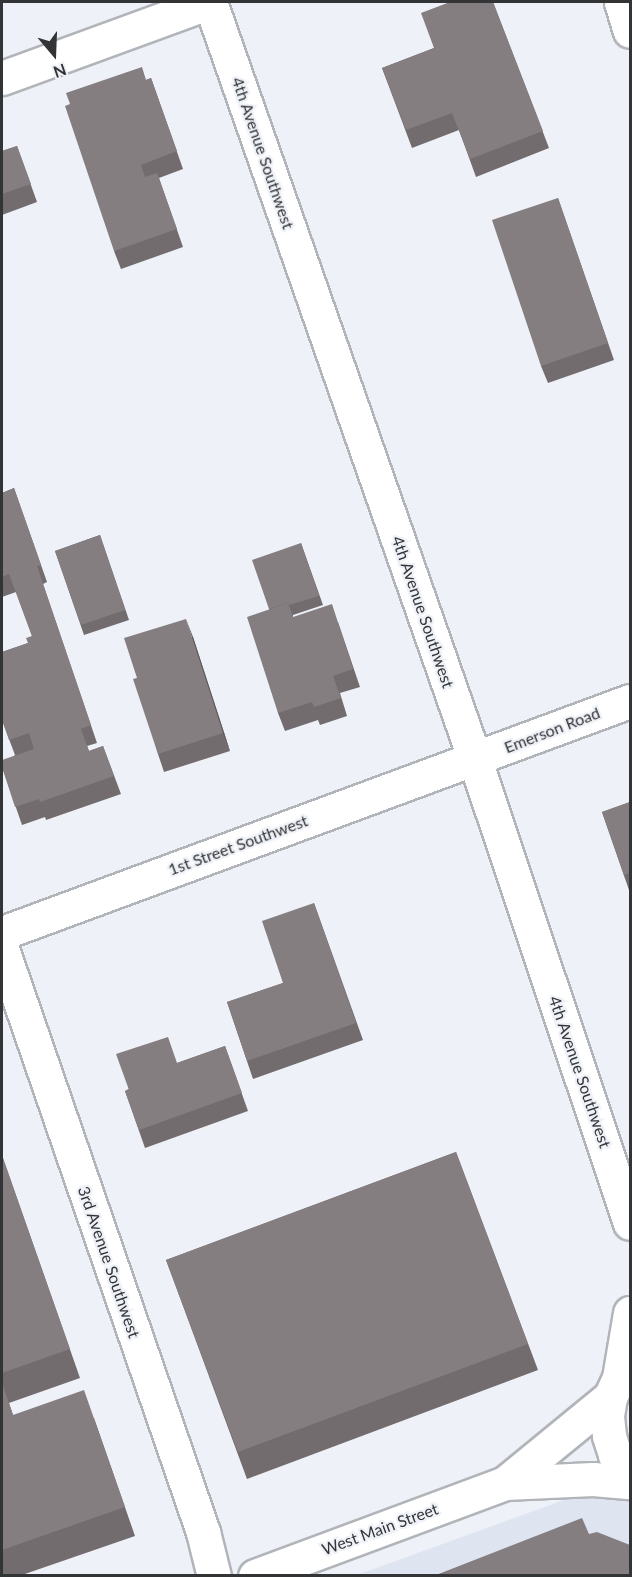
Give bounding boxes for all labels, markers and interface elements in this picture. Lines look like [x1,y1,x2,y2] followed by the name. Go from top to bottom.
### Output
[24,24,84,84] north arrow
[51,61,69,82] text: N
[228,74,298,232] street label: 4th Avenue Southwest
[388,533,458,691] street label: 4th Avenue Southwest
[501,703,603,757] street label: Emerson Road
[166,811,310,879] street label: 1st Street Southwest
[545,993,615,1151] street label: 4th Avenue Southwest
[74,1183,144,1341] street label: 3rd Avenue Southwest
[319,1499,441,1559] street label: West Main Street

